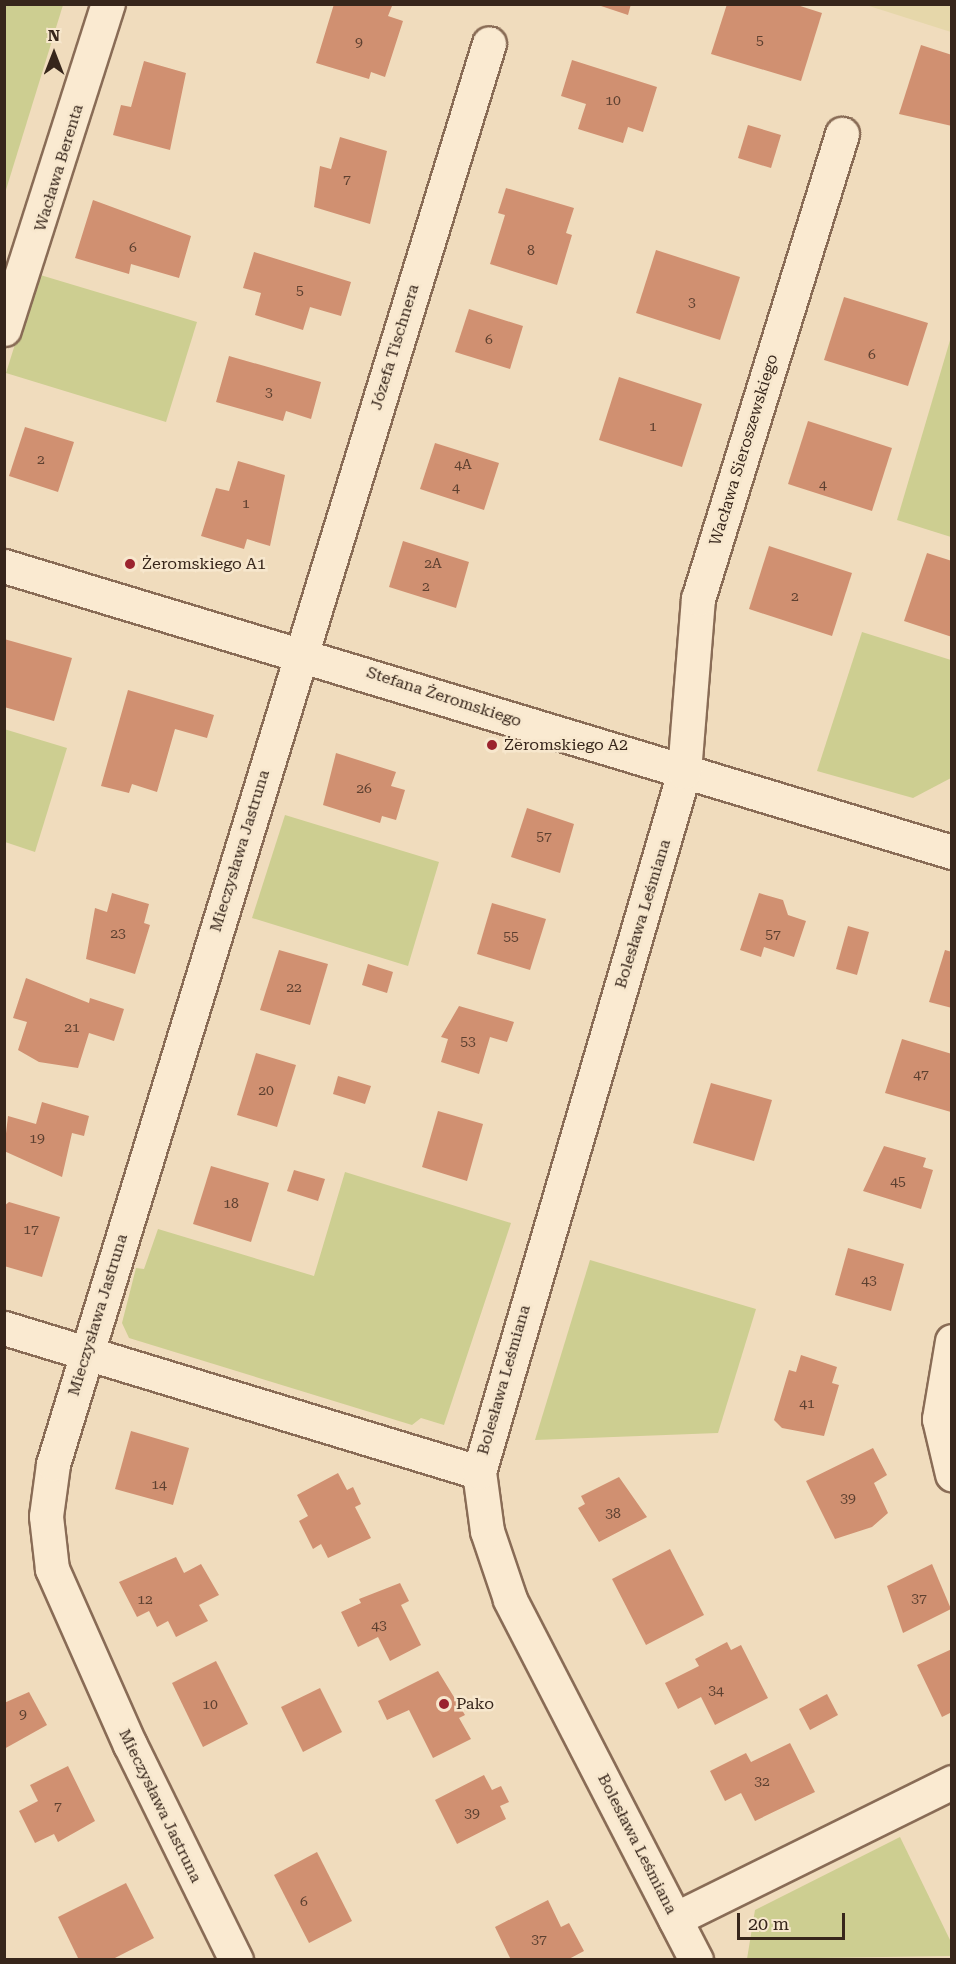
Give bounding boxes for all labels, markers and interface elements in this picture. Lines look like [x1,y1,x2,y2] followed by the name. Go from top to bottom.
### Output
[24,24,84,84] north arrow
[48,26,60,45] text: N
[756,32,764,48] house number: 5
[355,34,363,50] house number: 9
[605,92,621,108] house number: 10
[31,102,87,234] street label: Wacława Berenta
[343,171,351,187] house number: 7
[129,239,137,255] house number: 6
[527,242,535,258] house number: 8
[296,282,304,298] house number: 5
[367,282,423,412] street label: Józefa Tischnera
[688,294,696,310] house number: 3
[485,331,493,347] house number: 6
[868,346,876,362] house number: 6
[706,352,782,548] street label: Wacława Sieroszewskiego
[265,384,273,400] house number: 3
[649,418,657,434] house number: 1
[37,451,45,467] house number: 2
[454,456,472,472] house number: 4A
[819,476,827,492] house number: 4
[452,479,460,495] house number: 4
[242,495,250,511] house number: 1
[142,554,266,574] place label: Żeromskiego A1
[424,555,442,571] house number: 2A
[123,557,137,571] marker: Żeromskiego A1
[422,578,430,594] house number: 2
[791,588,799,604] house number: 2
[364,663,524,731] street label: Stefana Żeromskiego
[504,735,628,755] place label: Żeromskiego A2
[485,738,499,752] marker: Żeromskiego A2
[206,768,274,934] street label: Mieczysława Jastruna
[356,780,372,796] house number: 26
[536,828,552,844] house number: 57
[611,837,675,991] street label: Bolesława Leśmiana
[110,925,126,941] house number: 23
[765,926,781,942] house number: 57
[503,928,519,944] house number: 55
[286,979,302,995] house number: 22
[64,1019,80,1035] house number: 21
[460,1033,476,1049] house number: 53
[913,1066,929,1082] house number: 47
[258,1082,274,1098] house number: 20
[29,1130,45,1146] house number: 19
[890,1173,906,1189] house number: 45
[223,1195,239,1211] house number: 18
[23,1221,39,1237] house number: 17
[64,1232,132,1398] street label: Mieczysława Jastruna
[861,1272,877,1288] house number: 43
[473,1303,535,1457] street label: Bolesława Leśmiana
[799,1395,815,1411] house number: 41
[151,1476,167,1492] house number: 14
[840,1490,856,1506] house number: 39
[605,1505,621,1521] house number: 38
[911,1590,927,1606] house number: 37
[137,1591,153,1607] house number: 12
[371,1617,387,1633] house number: 43
[708,1682,724,1698] house number: 34
[456,1694,494,1714] place label: Pako
[202,1696,218,1712] house number: 10
[437,1697,451,1711] marker: Pako
[19,1706,27,1722] house number: 9
[114,1726,206,1886] street label: Mieczysława Jastruna
[593,1771,681,1917] street label: Bolesława Leśmiana
[754,1773,770,1789] house number: 32
[54,1798,62,1814] house number: 7
[464,1805,480,1821] house number: 39
[300,1893,308,1909] house number: 6
[740,1901,848,1939] scale bar
[748,1913,789,1934] text: 20 m
[531,1931,547,1947] house number: 37

